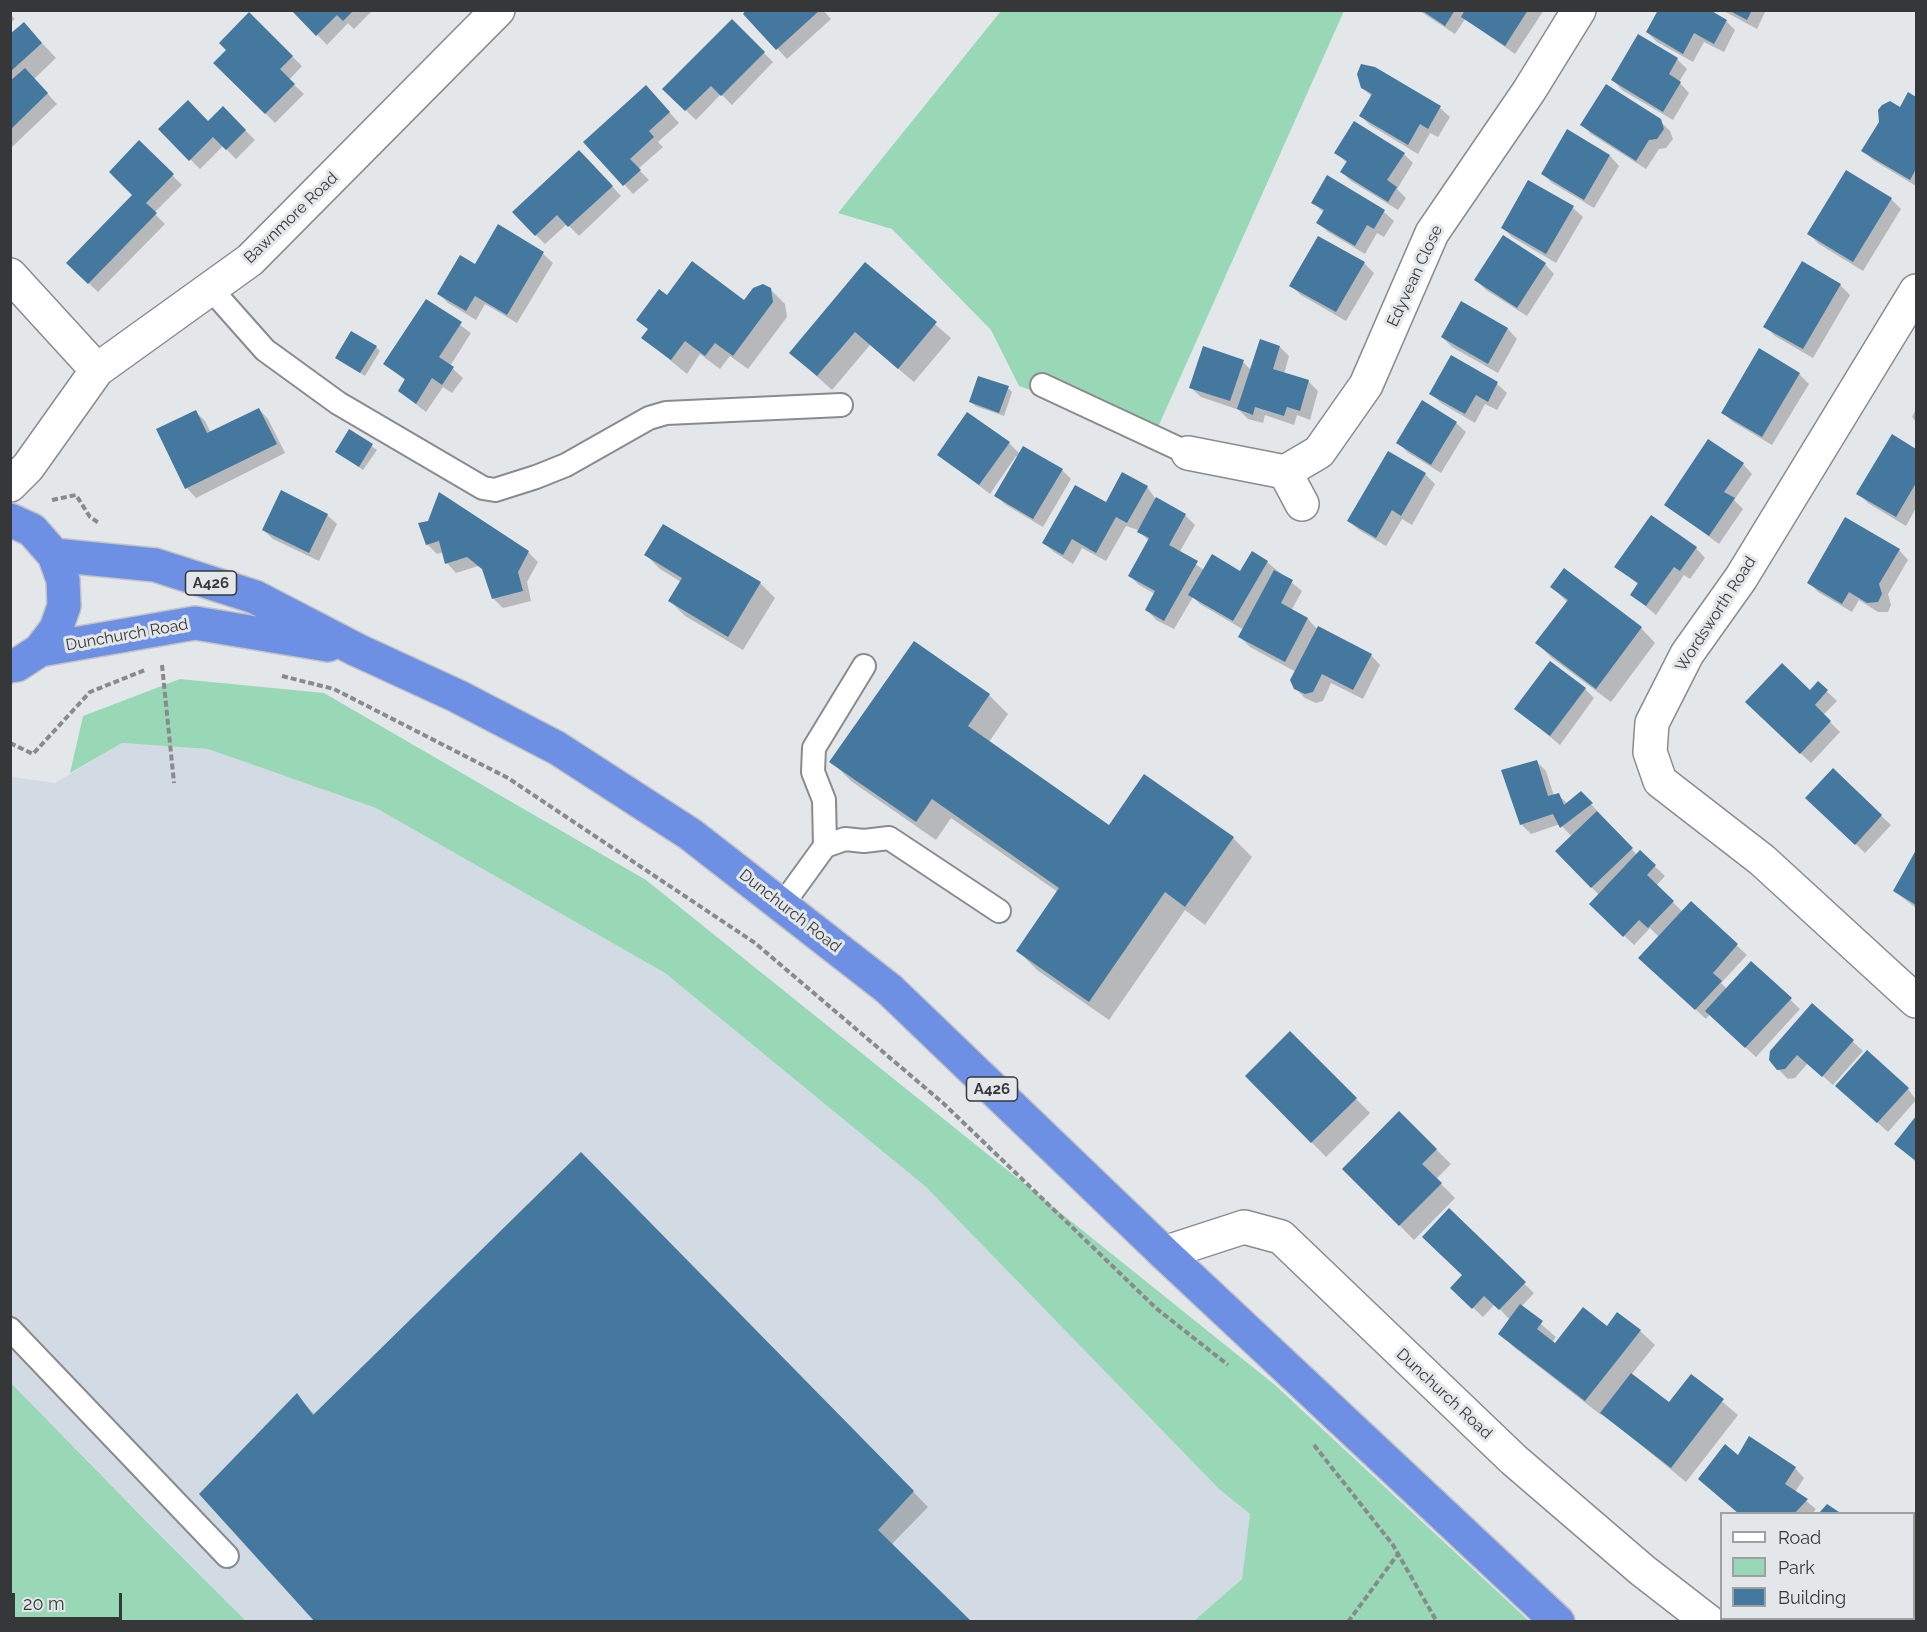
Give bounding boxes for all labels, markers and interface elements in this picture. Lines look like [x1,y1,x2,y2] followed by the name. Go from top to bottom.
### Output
[240,168,342,268] street label: Bawnmore Road
[1383,222,1447,330] street label: Edyvean Close
[1672,553,1760,675] street label: Wordsworth Road
[186,571,236,595] road number: A426
[64,615,190,655] street label: Dunchurch Road
[735,865,845,957] street label: Dunchurch Road
[966,1077,1018,1101] road number: A426
[1392,1345,1496,1443] street label: Dunchurch Road
[1720,1512,1915,1620] legend
[1778,1527,1821,1548] text: Road
[1778,1557,1815,1578] text: Park
[15,1581,124,1619] scale bar
[1778,1587,1846,1608] text: Building
[23,1593,65,1614] text: 20 m

